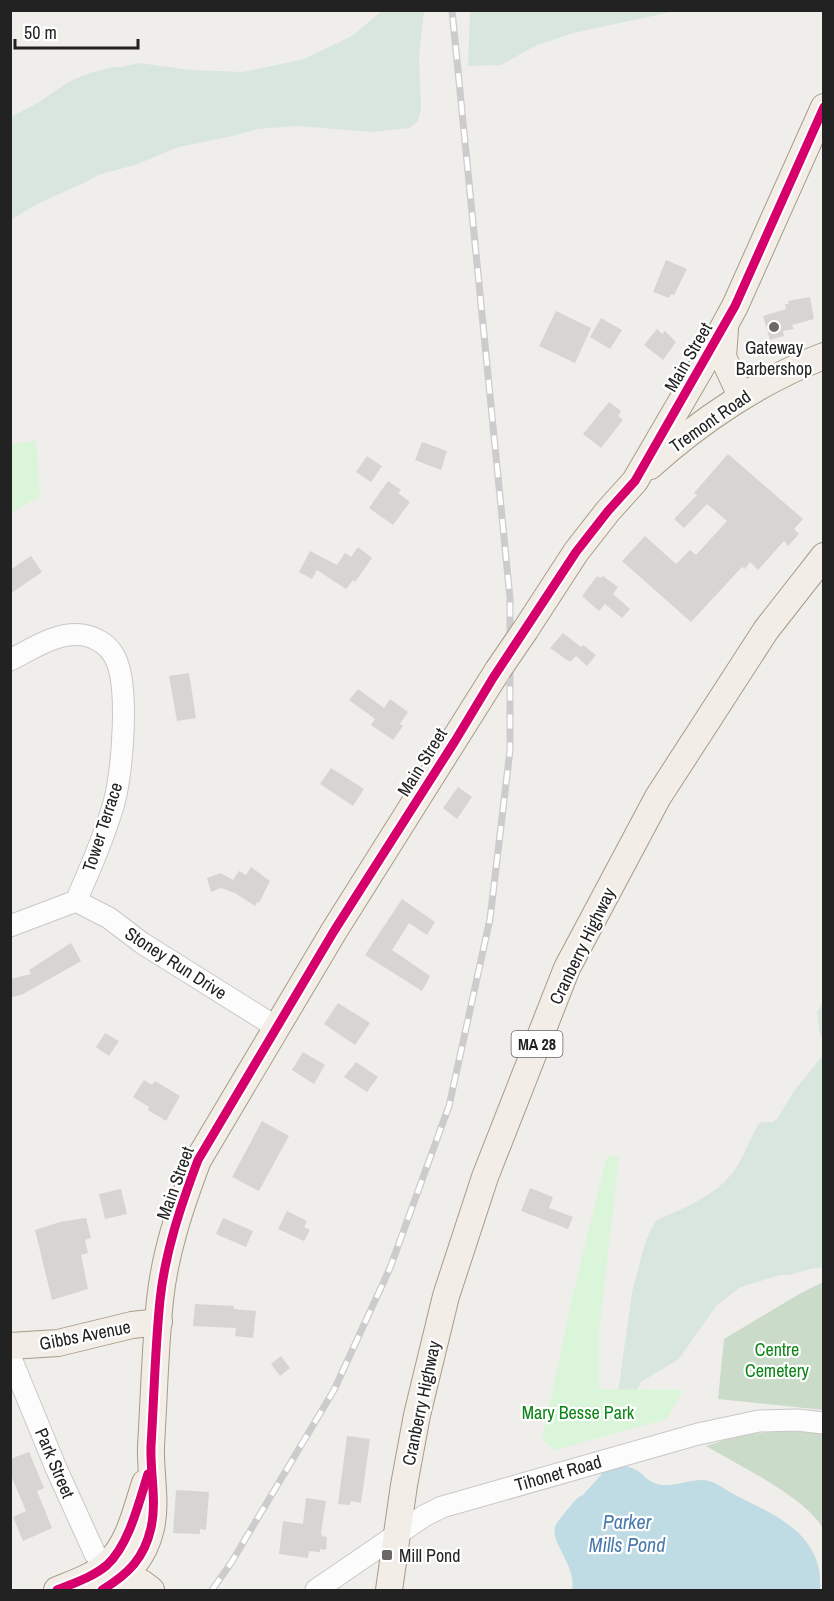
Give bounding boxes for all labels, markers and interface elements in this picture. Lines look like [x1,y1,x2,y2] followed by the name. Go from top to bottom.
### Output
[15,12,138,50] scale bar
[24,20,57,45] text: 50 m
[658,318,718,396] street label: Main Street
[767,320,781,334] marker: Gateway Barbershop
[736,335,812,381] place label: Gateway Barbershop
[664,384,756,458] street label: Tremont Road
[391,723,453,801] street label: Main Street
[76,779,128,875] street label: Tower Terrace
[543,883,621,1009] street label: Cranberry Highway
[120,921,232,1005] street label: Stoney Run Drive
[512,1031,562,1057] road number: MA 28
[150,1143,200,1223] street label: Main Street
[37,1314,133,1356] street label: Gibbs Avenue
[745,1337,810,1383] park label: Centre Cemetery
[396,1338,447,1468] street label: Cranberry Highway
[522,1400,635,1425] park label: Mary Besse Park
[29,1424,81,1502] street label: Park Street
[512,1449,604,1497] street label: Tihonet Road
[589,1508,666,1558] water label: Parker Mills Pond
[399,1543,461,1568] place label: Mill Pond
[380,1548,394,1562] marker: Mill Pond

